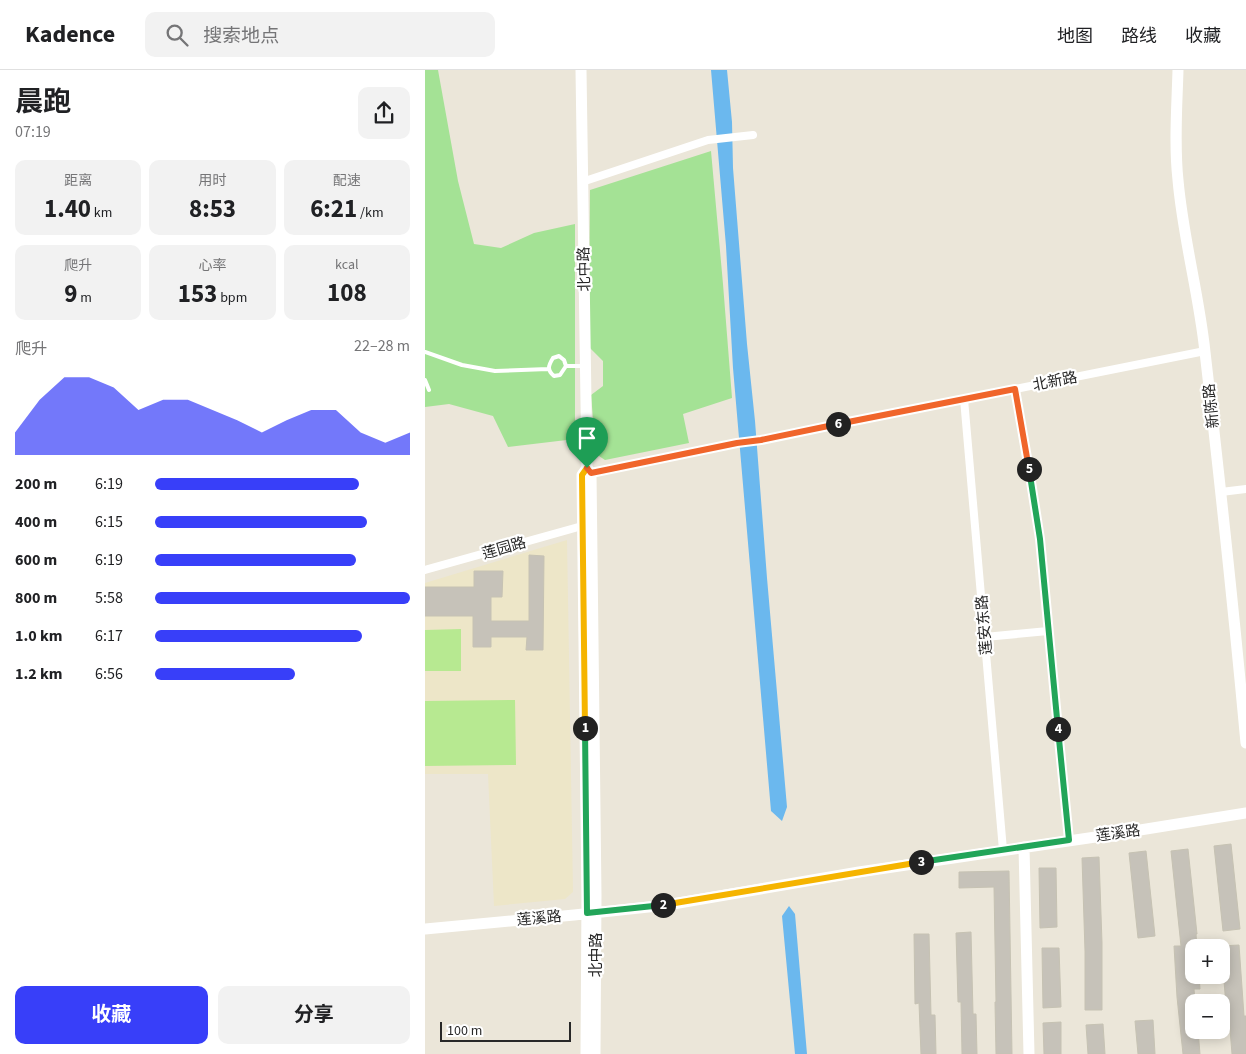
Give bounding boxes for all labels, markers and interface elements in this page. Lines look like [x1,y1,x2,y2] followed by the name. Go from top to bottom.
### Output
[145,12,495,57] search box
[25,17,115,52] text: Kadence
[163,21,191,49] icon: search
[203,23,279,50] text: 搜索地点
[1057,24,1093,49] text: 地图
[1121,24,1157,49] text: 路线
[1185,24,1221,49] text: 收藏
[15,82,71,122] text: 晨跑
[358,87,410,139] button: share
[15,121,51,143] text: 07:19
[64,171,92,191] text: 距离
[198,171,226,191] text: 用时
[333,171,361,191] text: 配速
[44,191,91,227] text: 1.40
[189,191,236,227] text: 8:53
[310,191,357,227] text: 6:21
[91,203,112,223] text: km
[357,203,384,223] text: /km
[574,246,595,292] street label: 北中路
[335,255,359,275] text: kcal
[64,256,92,276] text: 爬升
[198,256,226,276] text: 心率
[327,275,367,311] text: 108
[64,276,78,312] text: 9
[178,276,217,312] text: 153
[78,288,92,308] text: m
[217,288,247,308] text: bpm
[354,335,410,357] text: 22–28 m
[15,338,47,360] text: 爬升
[1031,367,1079,396] street label: 北新路
[1199,382,1224,429] street label: 新陈路
[825,412,851,436] pin: 6
[835,414,842,434] text: 6
[566,417,608,468] pin
[573,424,601,452] icon: arrive
[1017,456,1041,482] pin: 5
[1026,459,1033,479] text: 5
[15,473,57,495] text: 200 m
[95,473,123,495] text: 6:19
[15,511,57,533] text: 400 m
[95,511,123,533] text: 6:15
[480,532,529,565] street label: 莲园路
[15,549,57,571] text: 600 m
[95,549,123,571] text: 6:19
[15,587,57,609] text: 800 m
[95,587,123,609] text: 5:58
[971,594,998,656] street label: 莲安东路
[15,625,62,647] text: 1.0 km
[95,625,123,647] text: 6:17
[15,663,62,685] text: 1.2 km
[95,663,123,685] text: 6:56
[573,716,597,740] pin: 1
[1045,716,1071,742] pin: 4
[582,718,589,738] text: 1
[1055,719,1062,739] text: 4
[1094,820,1142,847] street label: 莲溪路
[909,850,933,874] pin: 3
[918,852,925,872] text: 3
[651,892,675,918] pin: 2
[660,895,667,915] text: 2
[516,906,562,931] street label: 莲溪路
[586,932,607,978] street label: 北中路
[1185,939,1230,1039] map controls
[1185,939,1230,984] button: +
[15,986,208,1044] button: 收藏
[218,986,410,1044] button: 分享
[1185,994,1230,1039] button: −
[440,1019,571,1042] scale bar
[447,1021,482,1041] text: 100 m

